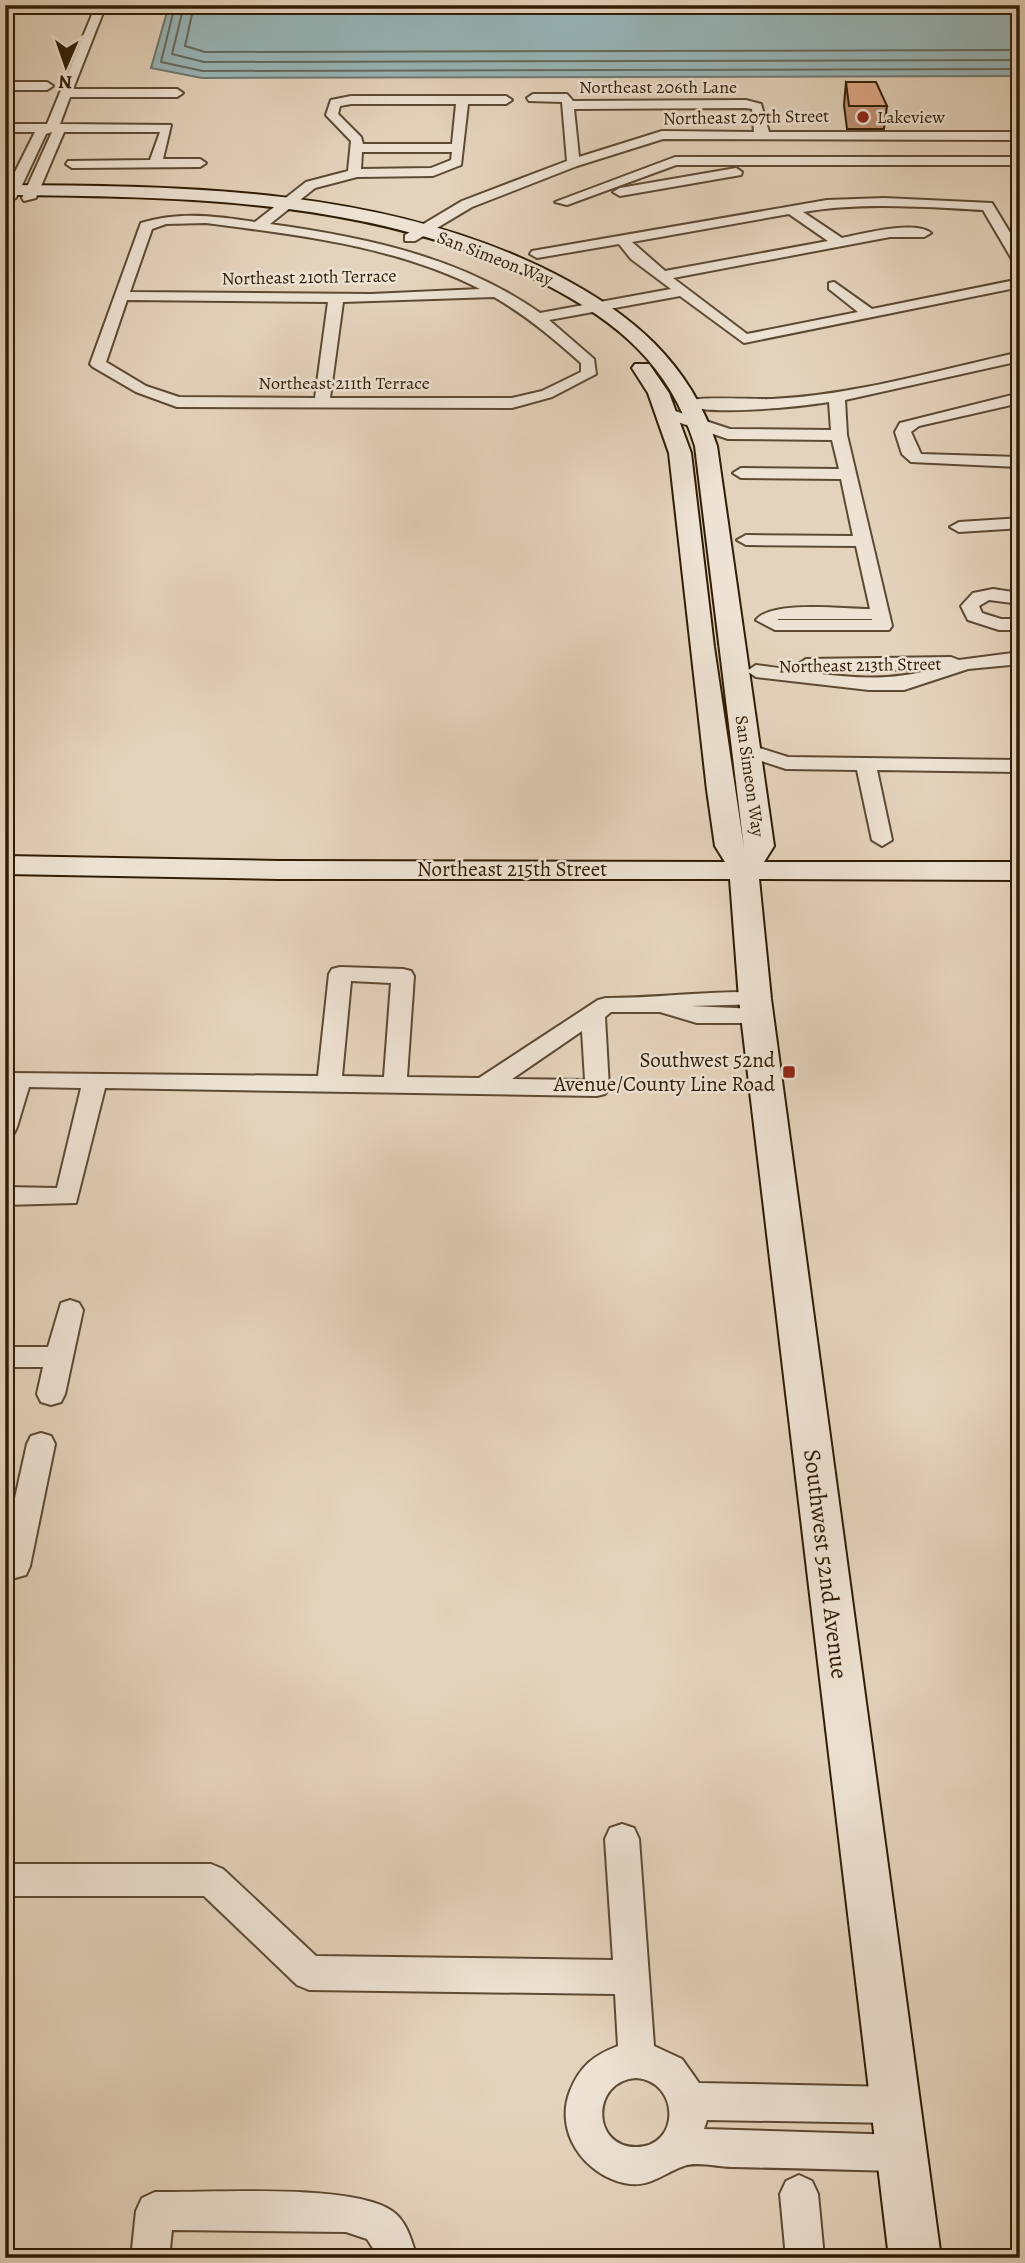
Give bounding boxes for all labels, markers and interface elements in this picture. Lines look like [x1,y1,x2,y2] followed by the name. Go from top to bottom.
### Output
[32,32,102,102] north arrow
[58,69,73,95] text: N
[579,75,737,99] street label: Northeast 206th Lane
[663,104,829,130] street label: Northeast 207th Street
[877,105,945,129] place label: Lakeview
[855,109,871,125] marker: Lakeview
[434,225,557,291] street label: San Simeon Way
[221,263,397,291] street label: Northeast 210th Terrace
[258,371,430,395] street label: Northeast 211th Terrace
[778,652,942,678] street label: Northeast 213th Street
[730,714,771,839] street label: San Simeon Way
[417,855,607,883] street label: Northeast 215th Street
[553,1046,776,1098] place label: Southwest 52nd Avenue/County Line Road
[781,1064,797,1080] marker: Southwest 52nd Avenue/County Line Road
[796,1447,856,1681] street label: Southwest 52nd Avenue

